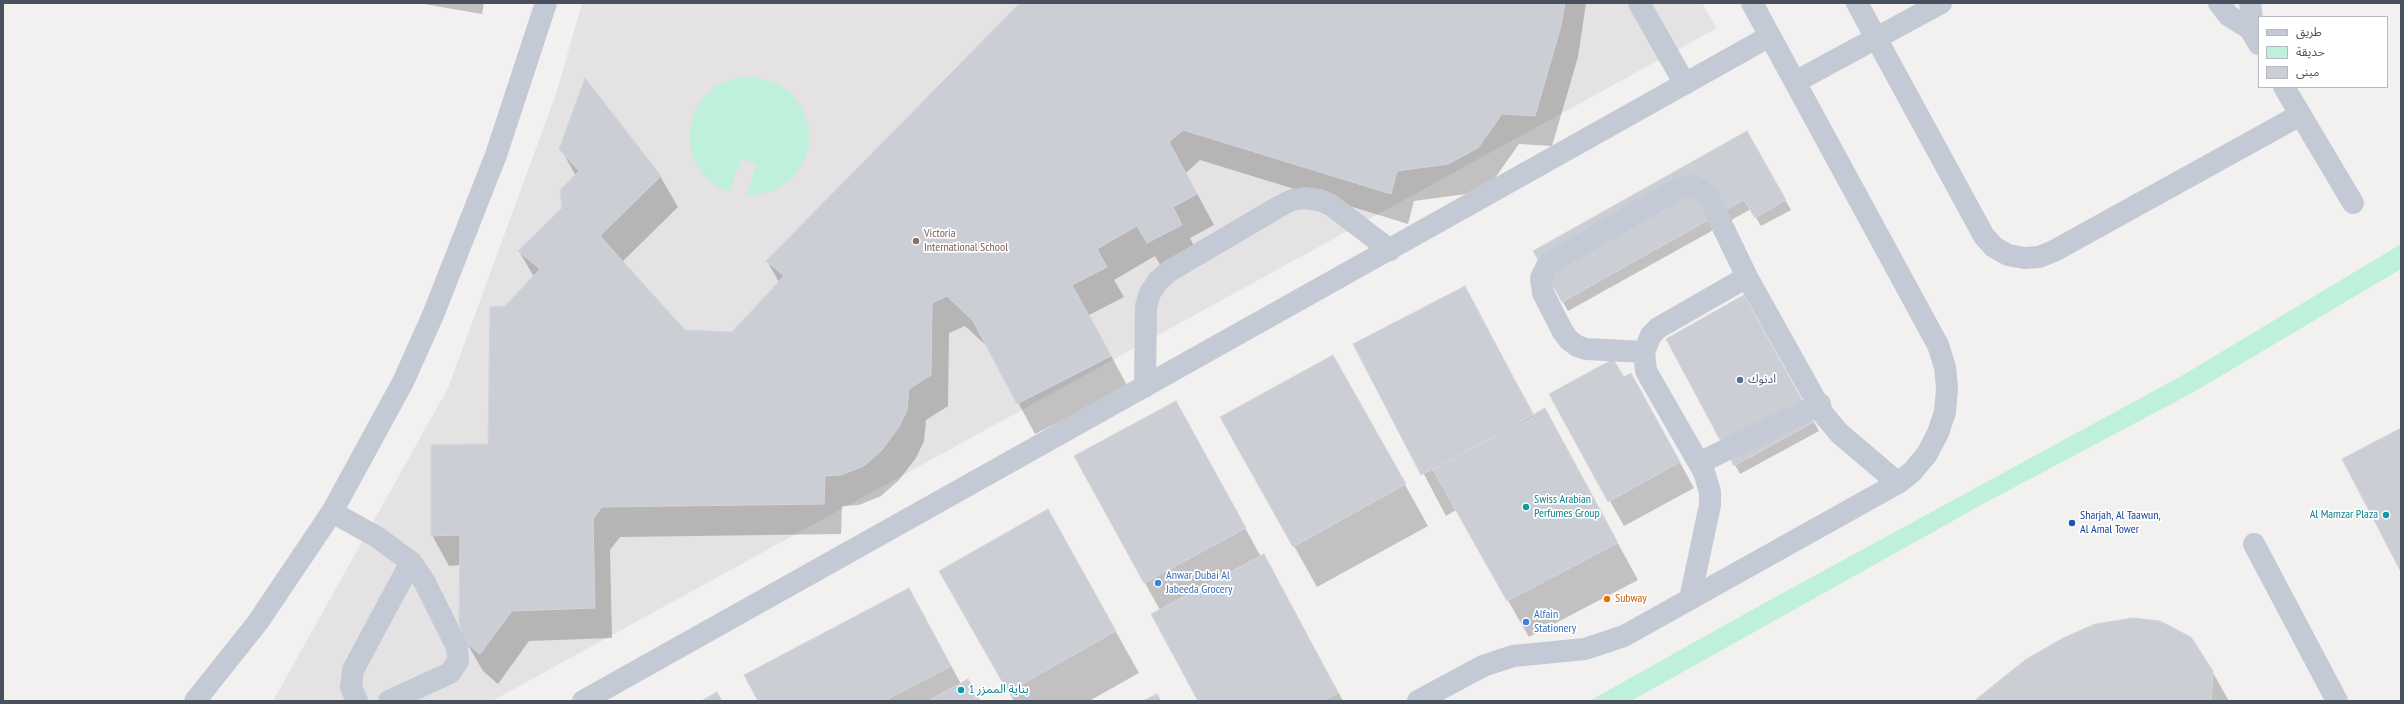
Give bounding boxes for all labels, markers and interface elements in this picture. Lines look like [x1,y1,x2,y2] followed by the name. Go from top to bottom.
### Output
[2258,16,2388,88] legend
[2296,24,2322,39] text: طريق
[2296,44,2325,59] text: حديقة
[2296,64,2319,79] text: مبنى
[924,227,1008,255] place label: Victoria International School
[911,236,921,246] marker: Victoria International School
[1748,373,1776,387] place label: ادنوك
[1735,375,1745,385] marker: ادنوك
[1534,493,1600,521] place label: Swiss Arabian Perfumes Group
[1521,502,1531,512] marker: Swiss Arabian Perfumes Group
[2310,508,2378,522] place label: Al Mamzar Plaza
[2080,509,2161,537] place label: Sharjah, Al Taawun, Al Amal Tower
[2381,510,2391,520] marker: Al Mamzar Plaza
[2067,518,2077,528] marker: Sharjah, Al Taawun, Al Amal Tower
[1166,569,1232,597] place label: Anwar Dubai Al Jabeeda Grocery
[1153,578,1163,588] marker: Anwar Dubai Al Jabeeda Grocery
[1615,592,1647,606] place label: Subway
[1602,594,1612,604] marker: Subway
[1534,608,1576,636] place label: Alfain Stationery
[1521,617,1531,627] marker: Alfain Stationery
[969,683,1029,697] place label: بناية الممزر 1
[956,685,966,695] marker: بناية الممزر 1

